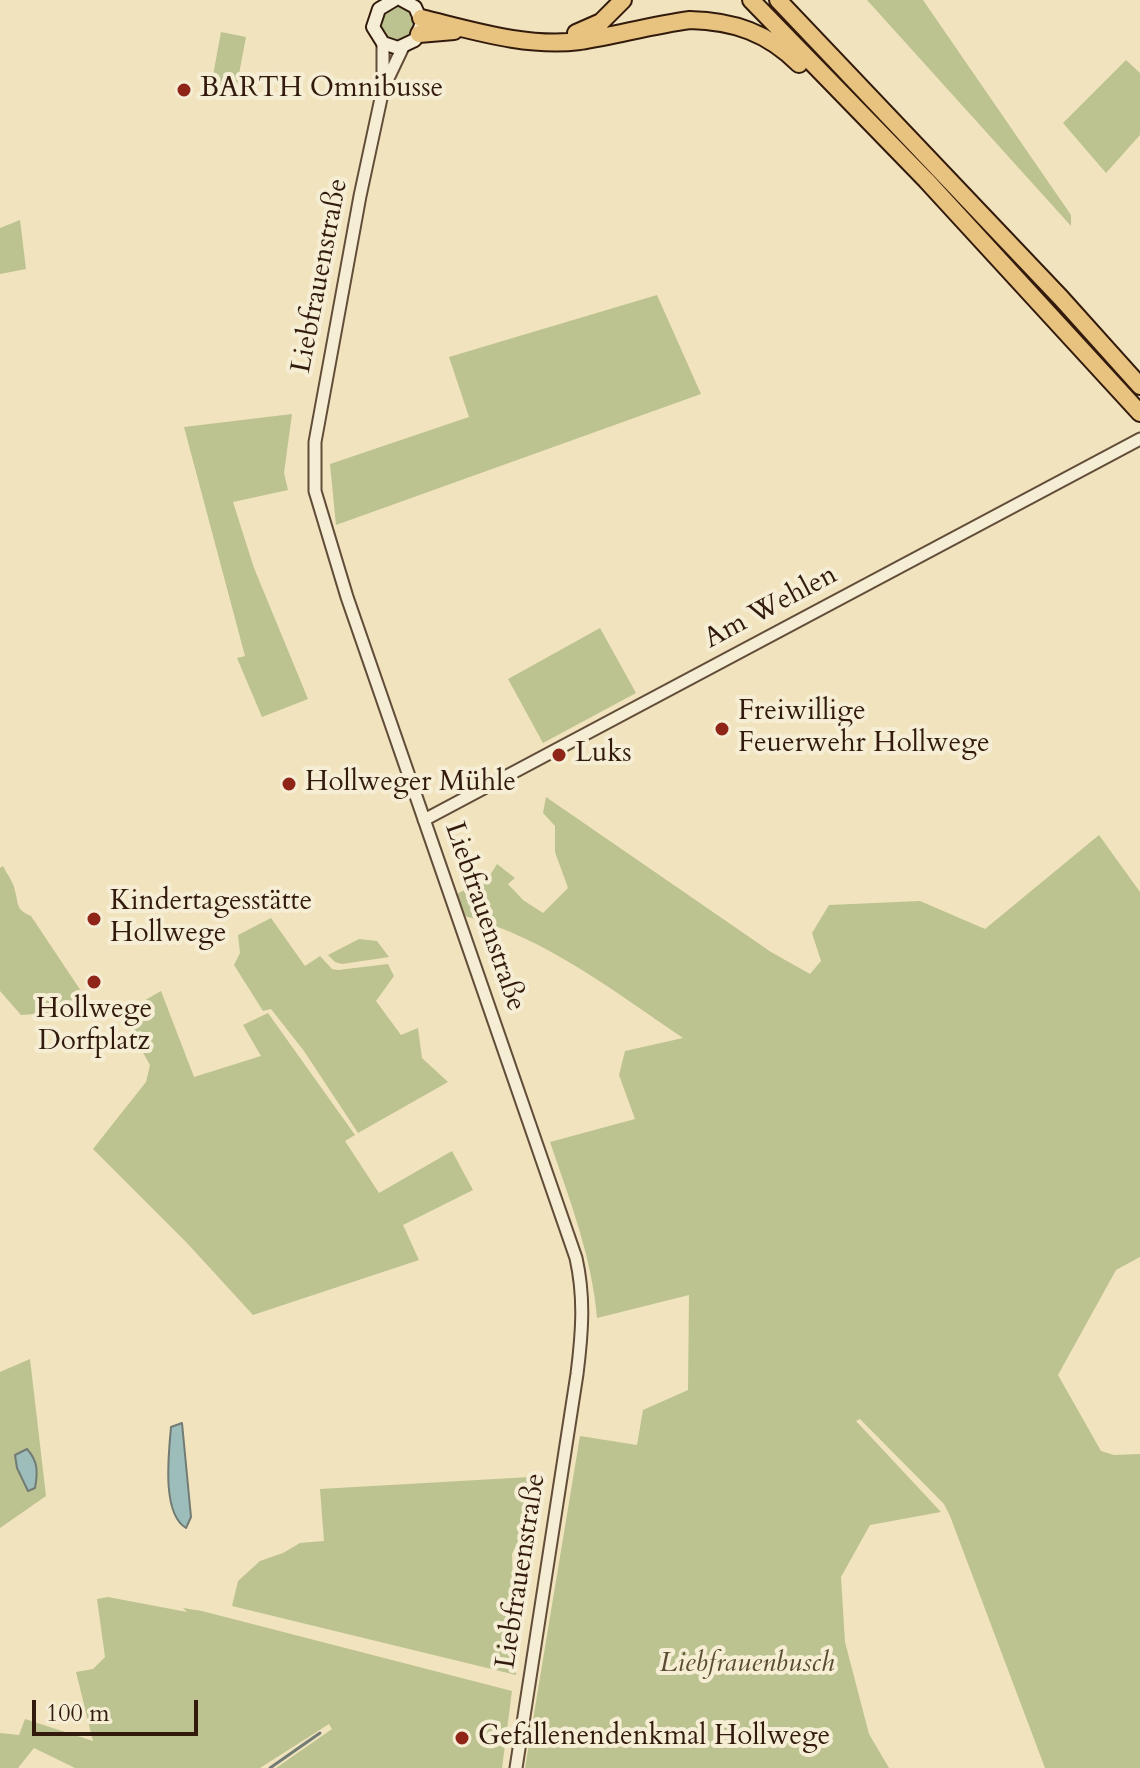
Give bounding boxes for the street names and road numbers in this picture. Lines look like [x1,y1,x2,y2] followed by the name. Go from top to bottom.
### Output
[286,176,356,376] street label: Liebfrauenstraße
[699,559,843,657] street label: Am Wehlen
[436,818,532,1016] street label: Liebfrauenstraße
[490,1471,554,1671] street label: Liebfrauenstraße

